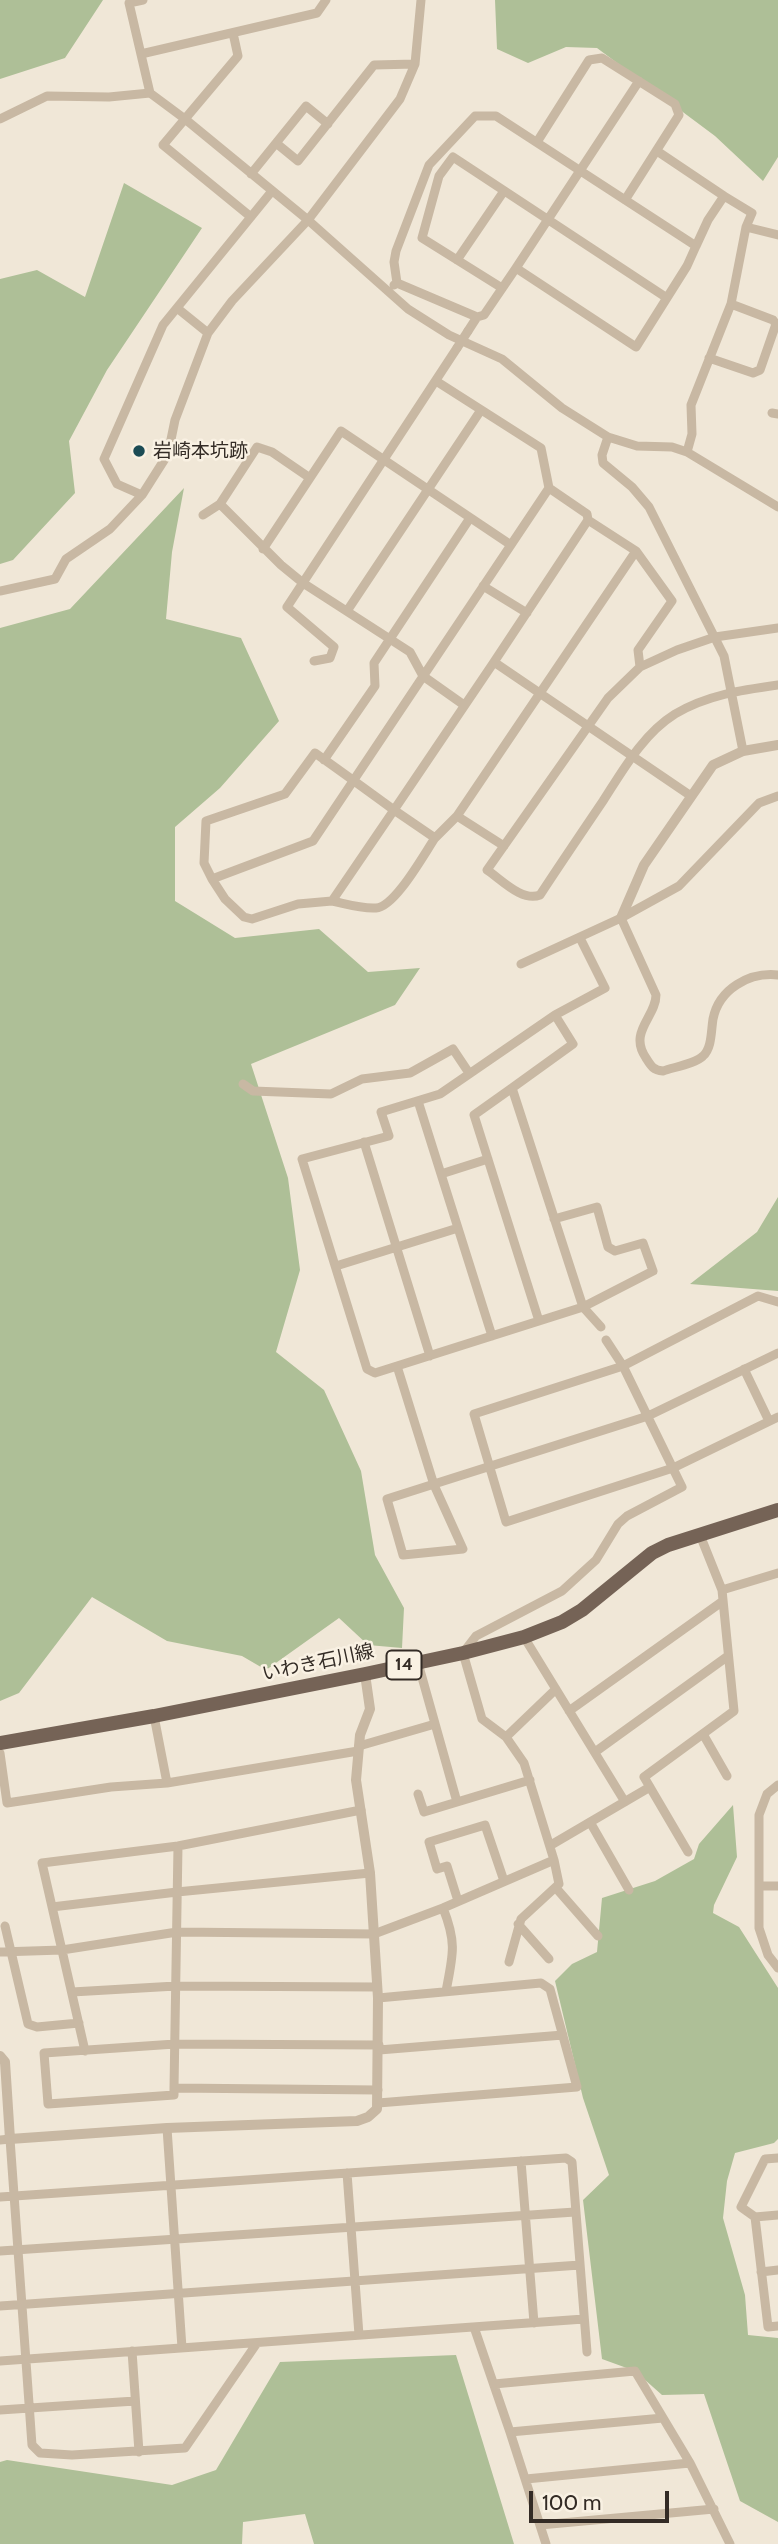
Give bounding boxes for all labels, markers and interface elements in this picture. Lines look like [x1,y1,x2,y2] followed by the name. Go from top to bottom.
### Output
[153,440,248,462] place label: 岩崎本坑跡
[131,443,147,459] marker: 岩崎本坑跡
[260,1640,376,1686] street label: いわき石川線
[386,1650,422,1680] road number: 14
[533,2478,673,2522] scale bar
[542,2490,601,2515] text: 100 m

